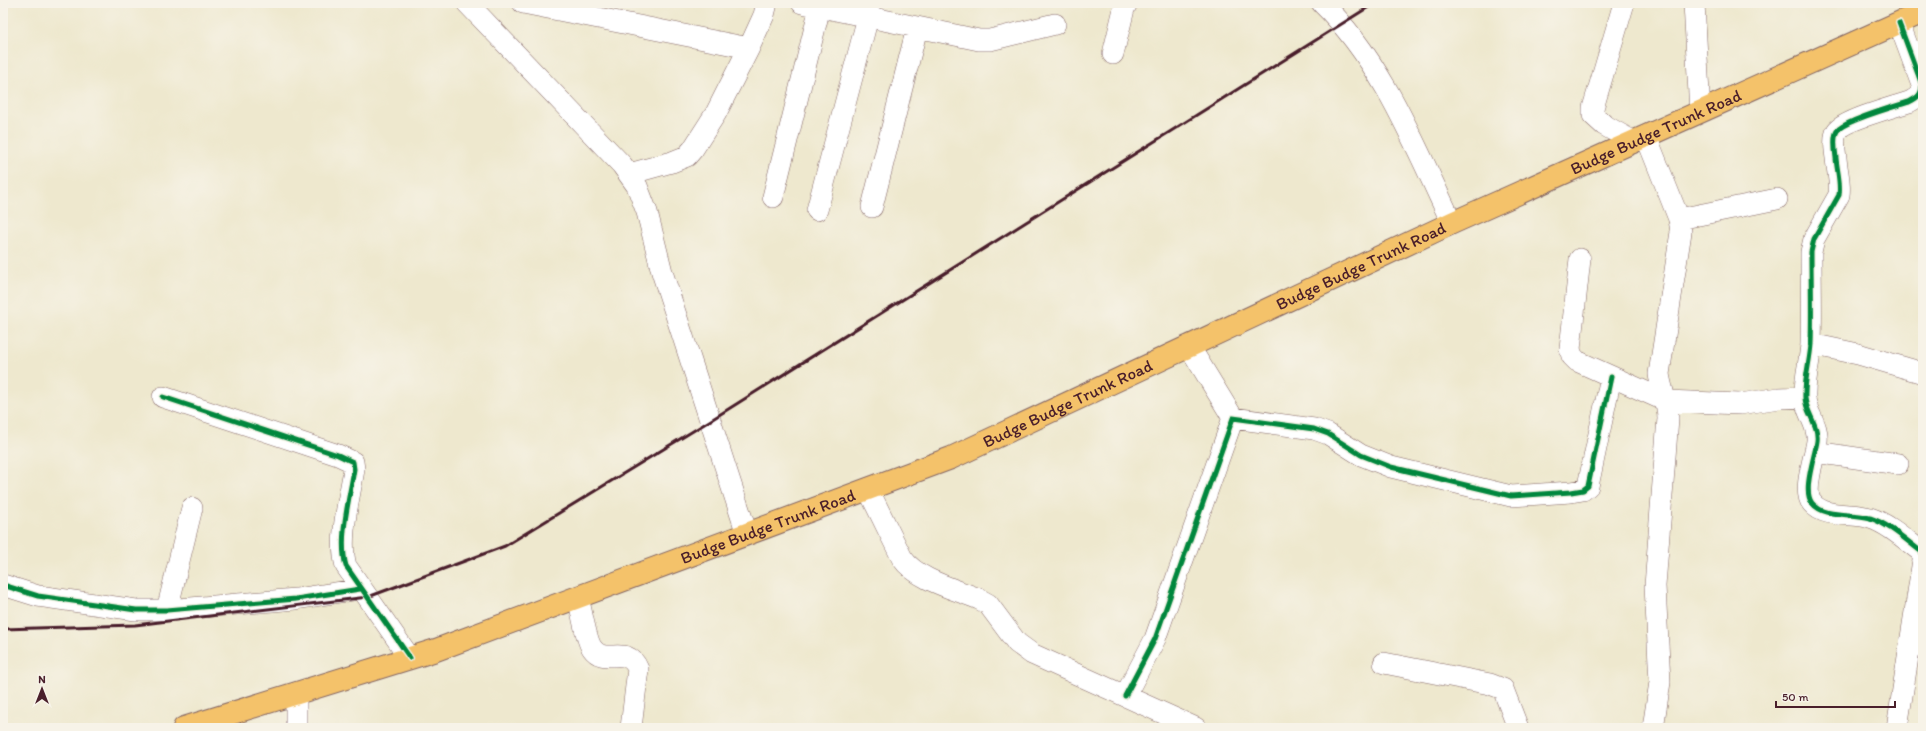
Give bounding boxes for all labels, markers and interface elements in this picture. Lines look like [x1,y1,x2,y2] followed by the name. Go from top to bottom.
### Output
[1567,85,1744,179] street label: Budge Budge Trunk Road
[1273,217,1449,314] street label: Budge Budge Trunk Road
[979,355,1155,452] street label: Budge Budge Trunk Road
[678,485,858,568] street label: Budge Budge Trunk Road
[22,669,62,709] north arrow
[38,673,46,686] text: N
[1776,683,1895,709] scale bar
[1782,690,1808,704] text: 50 m

